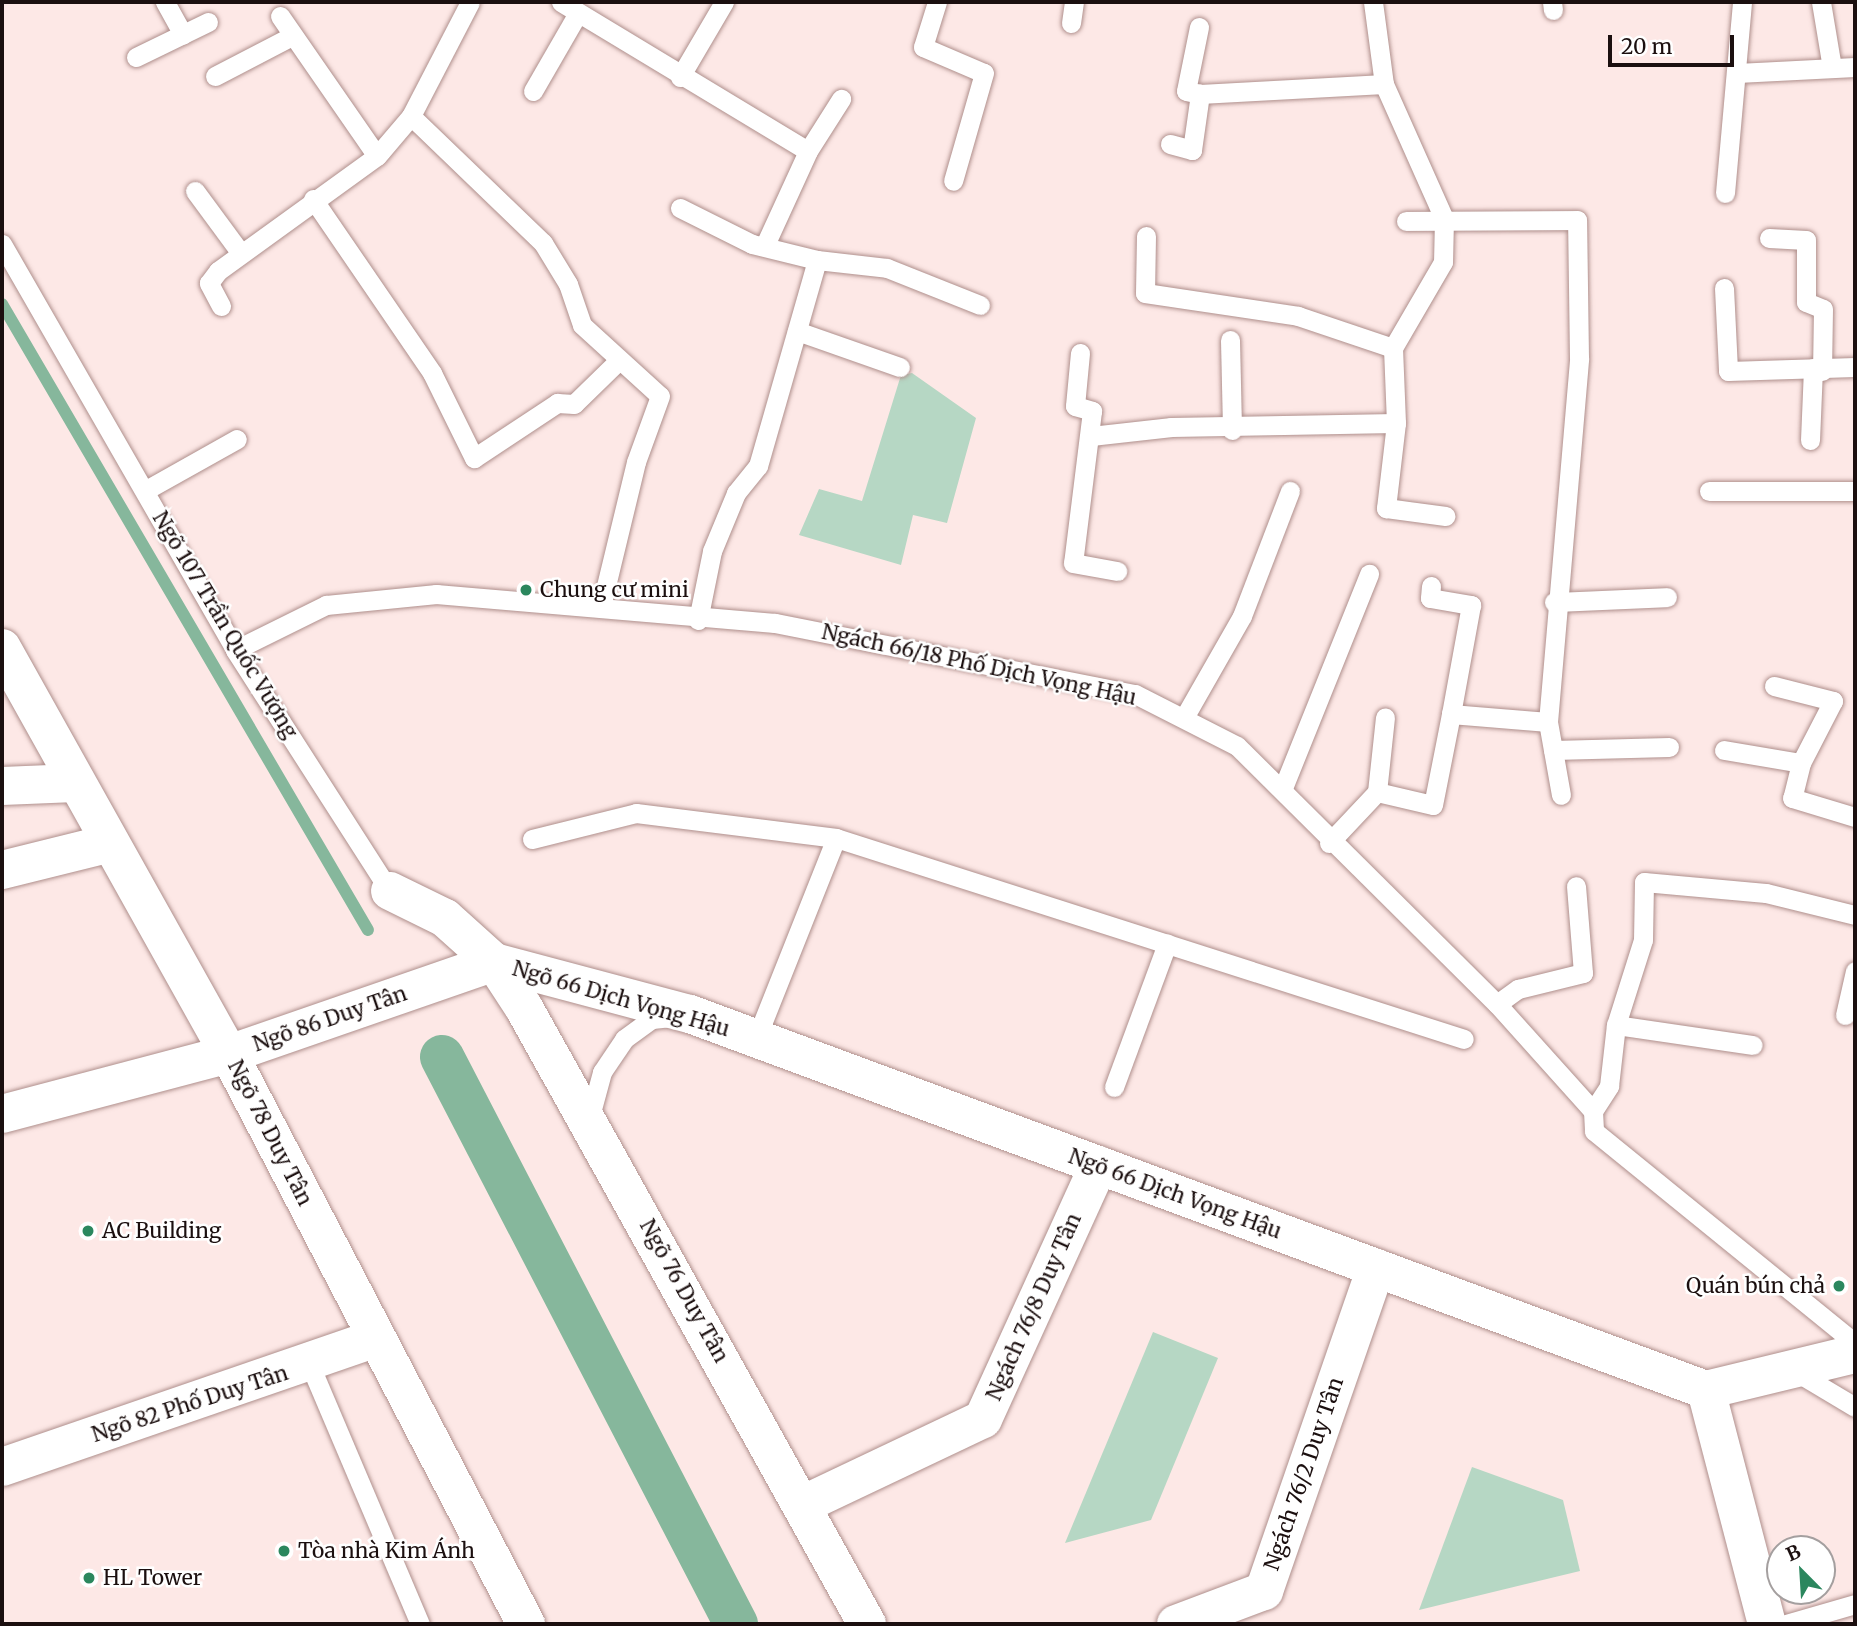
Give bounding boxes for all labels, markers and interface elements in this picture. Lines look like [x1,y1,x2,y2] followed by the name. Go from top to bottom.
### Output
[1612,21,1738,65] scale bar
[1621,33,1672,60] text: 20 m
[147,507,303,743] street label: Ngõ 107 Trần Quốc Vượng
[540,577,689,603] place label: Chung cư mini
[518,582,534,598] marker: Chung cư mini
[819,619,1139,711] street label: Ngách 66/18 Phố Dịch Vọng Hậu
[509,956,733,1042] street label: Ngõ 66 Dịch Vọng Hậu
[250,981,410,1057] street label: Ngõ 86 Duy Tân
[222,1056,318,1210] street label: Ngõ 78 Duy Tân
[1065,1144,1285,1244] street label: Ngõ 66 Dịch Vọng Hậu
[981,1209,1087,1405] street label: Ngách 76/8 Duy Tân
[634,1215,734,1367] street label: Ngõ 76 Duy Tân
[102,1218,221,1244] place label: AC Building
[80,1223,96,1239] marker: AC Building
[1686,1273,1825,1299] place label: Quán bún chả
[1831,1278,1847,1294] marker: Quán bún chả
[89,1360,291,1448] street label: Ngõ 82 Phố Duy Tân
[1259,1374,1349,1574] street label: Ngách 76/2 Duy Tân
[1766,1535,1836,1605] north arrow
[298,1538,475,1564] place label: Tòa nhà Kim Ánh
[1782,1539,1804,1566] text: B
[276,1543,292,1559] marker: Tòa nhà Kim Ánh
[103,1565,202,1591] place label: HL Tower
[81,1570,97,1586] marker: HL Tower

